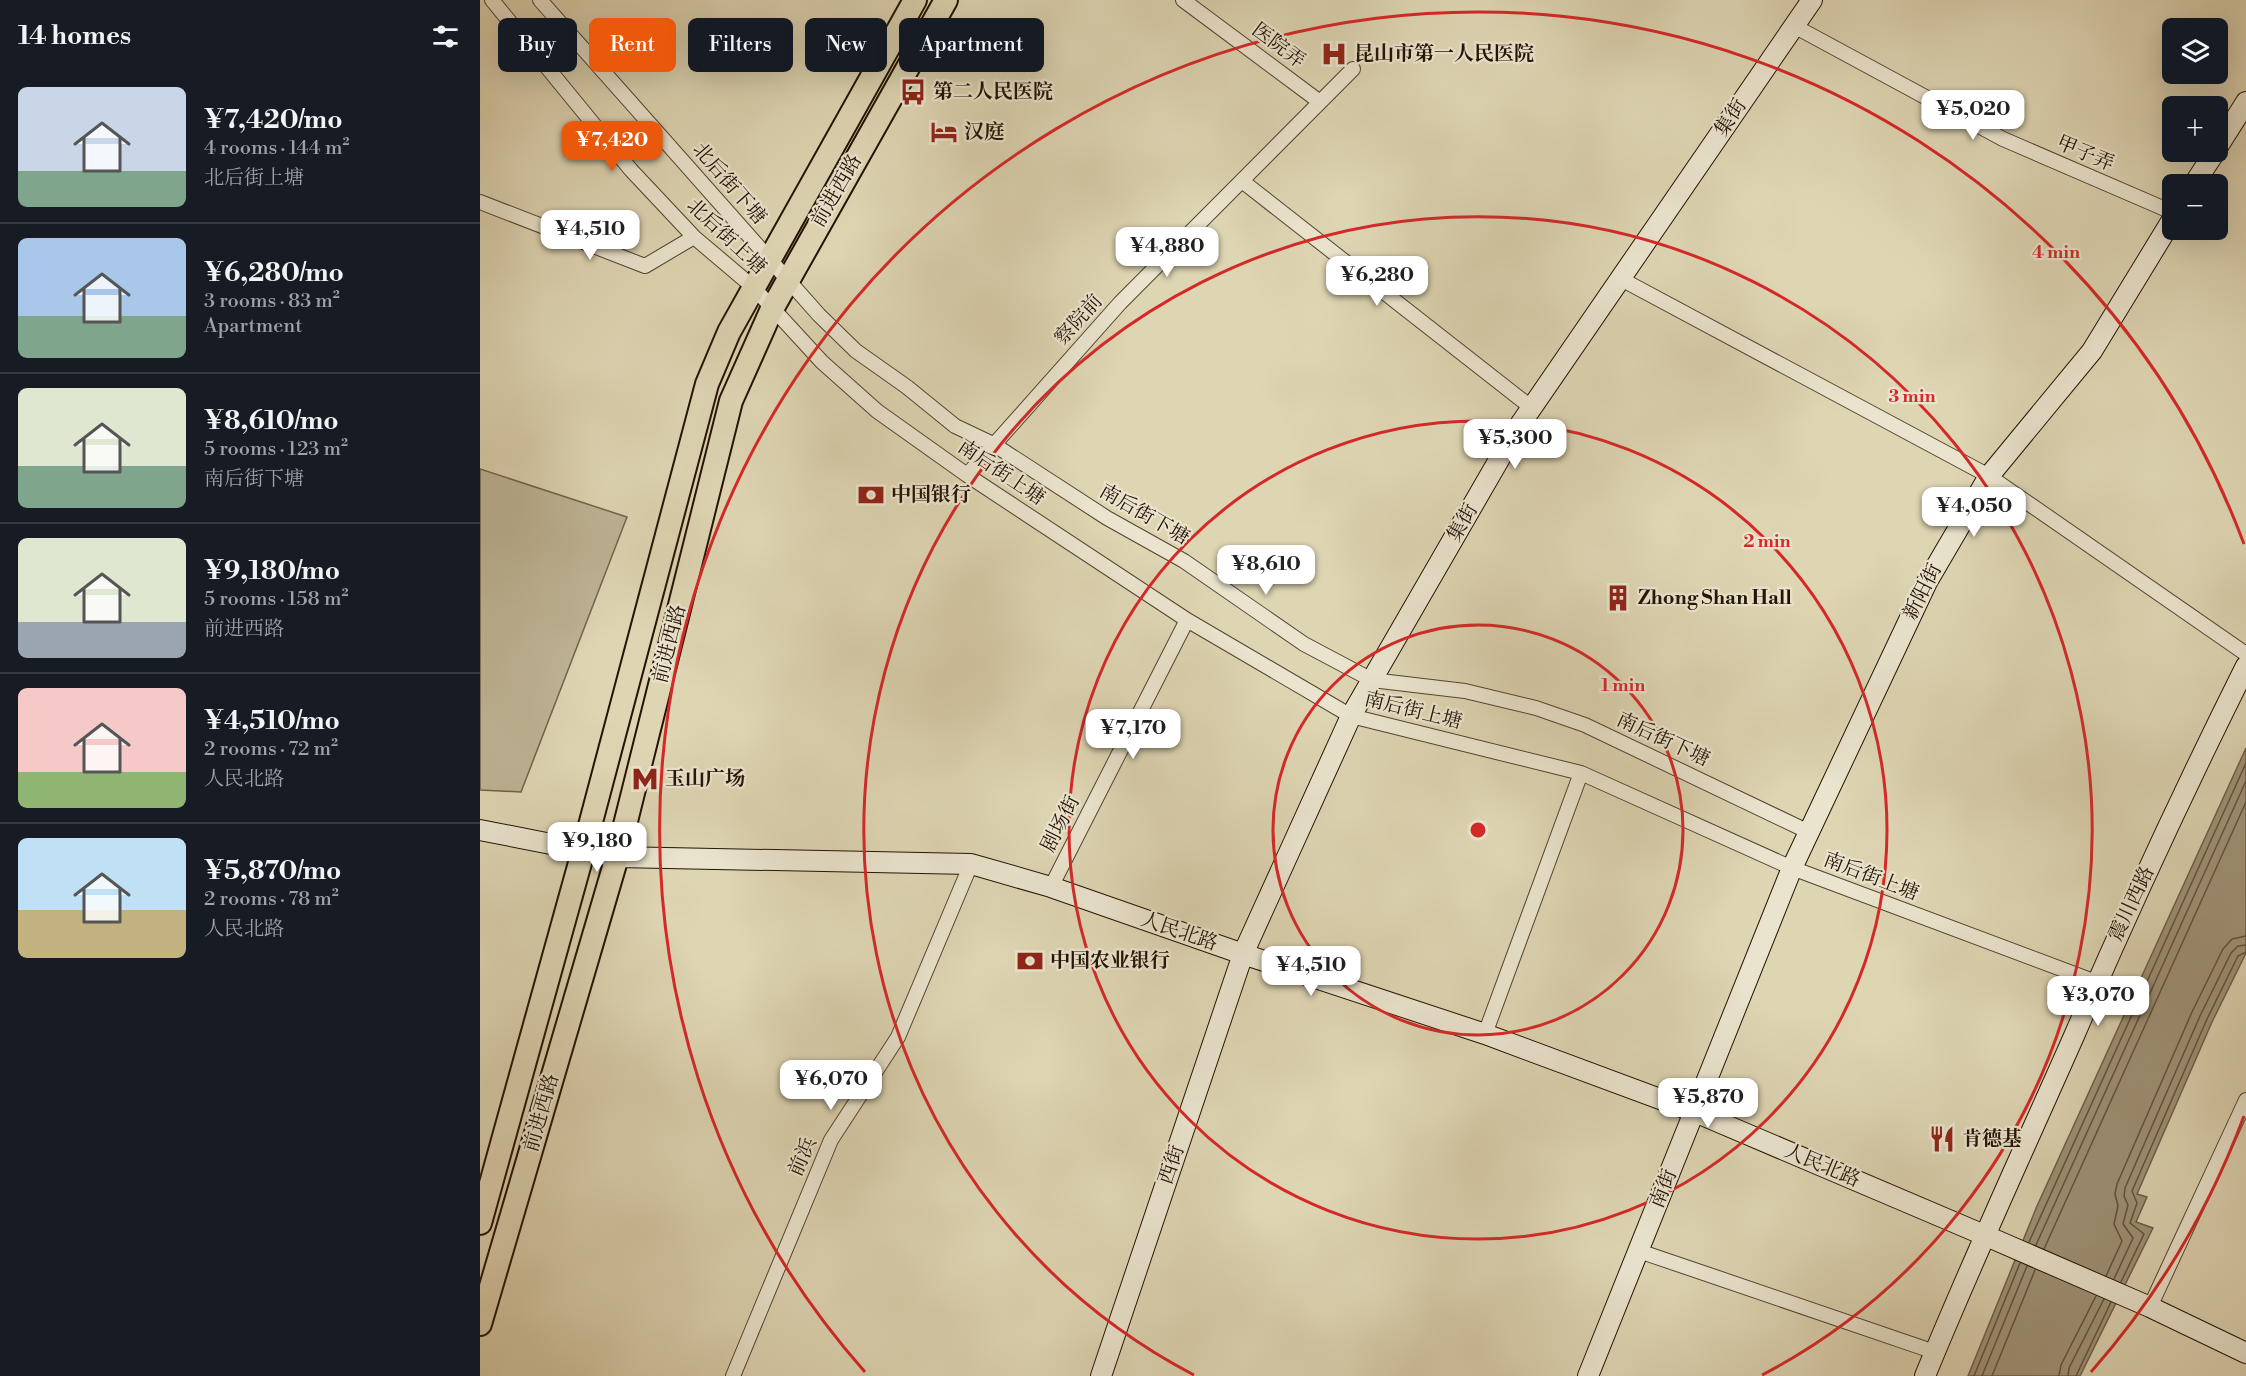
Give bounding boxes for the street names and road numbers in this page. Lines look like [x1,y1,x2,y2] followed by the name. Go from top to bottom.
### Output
[1247,18,1309,74] street label: 医院弄
[1709,94,1753,142] street label: 集街
[2053,131,2117,177] street label: 甲子弄
[687,138,771,230] street label: 北后街下塘
[806,150,868,232] street label: 前进西路
[681,194,771,280] street label: 北后街上塘
[1050,289,1108,351] street label: 察院前
[953,435,1049,511] street label: 南后街上塘
[1094,479,1194,551] street label: 南后街下塘
[1442,499,1484,547] street label: 集街
[1898,560,1948,624] street label: 新阳街
[648,602,692,686] street label: 前进西路
[1361,687,1465,735] street label: 南后街上塘
[1612,708,1714,772] street label: 南后街下塘
[1036,792,1086,856] street label: 剧场街
[1820,847,1922,907] street label: 南后街上塘
[2104,862,2160,946] street label: 震川西路
[1137,907,1221,957] street label: 人民北路
[519,1071,565,1155] street label: 前进西路
[783,1134,823,1180] street label: 前浜
[1780,1139,1864,1193] street label: 人民北路
[1154,1142,1190,1188] street label: 西街
[1645,1166,1683,1212] street label: 南街

